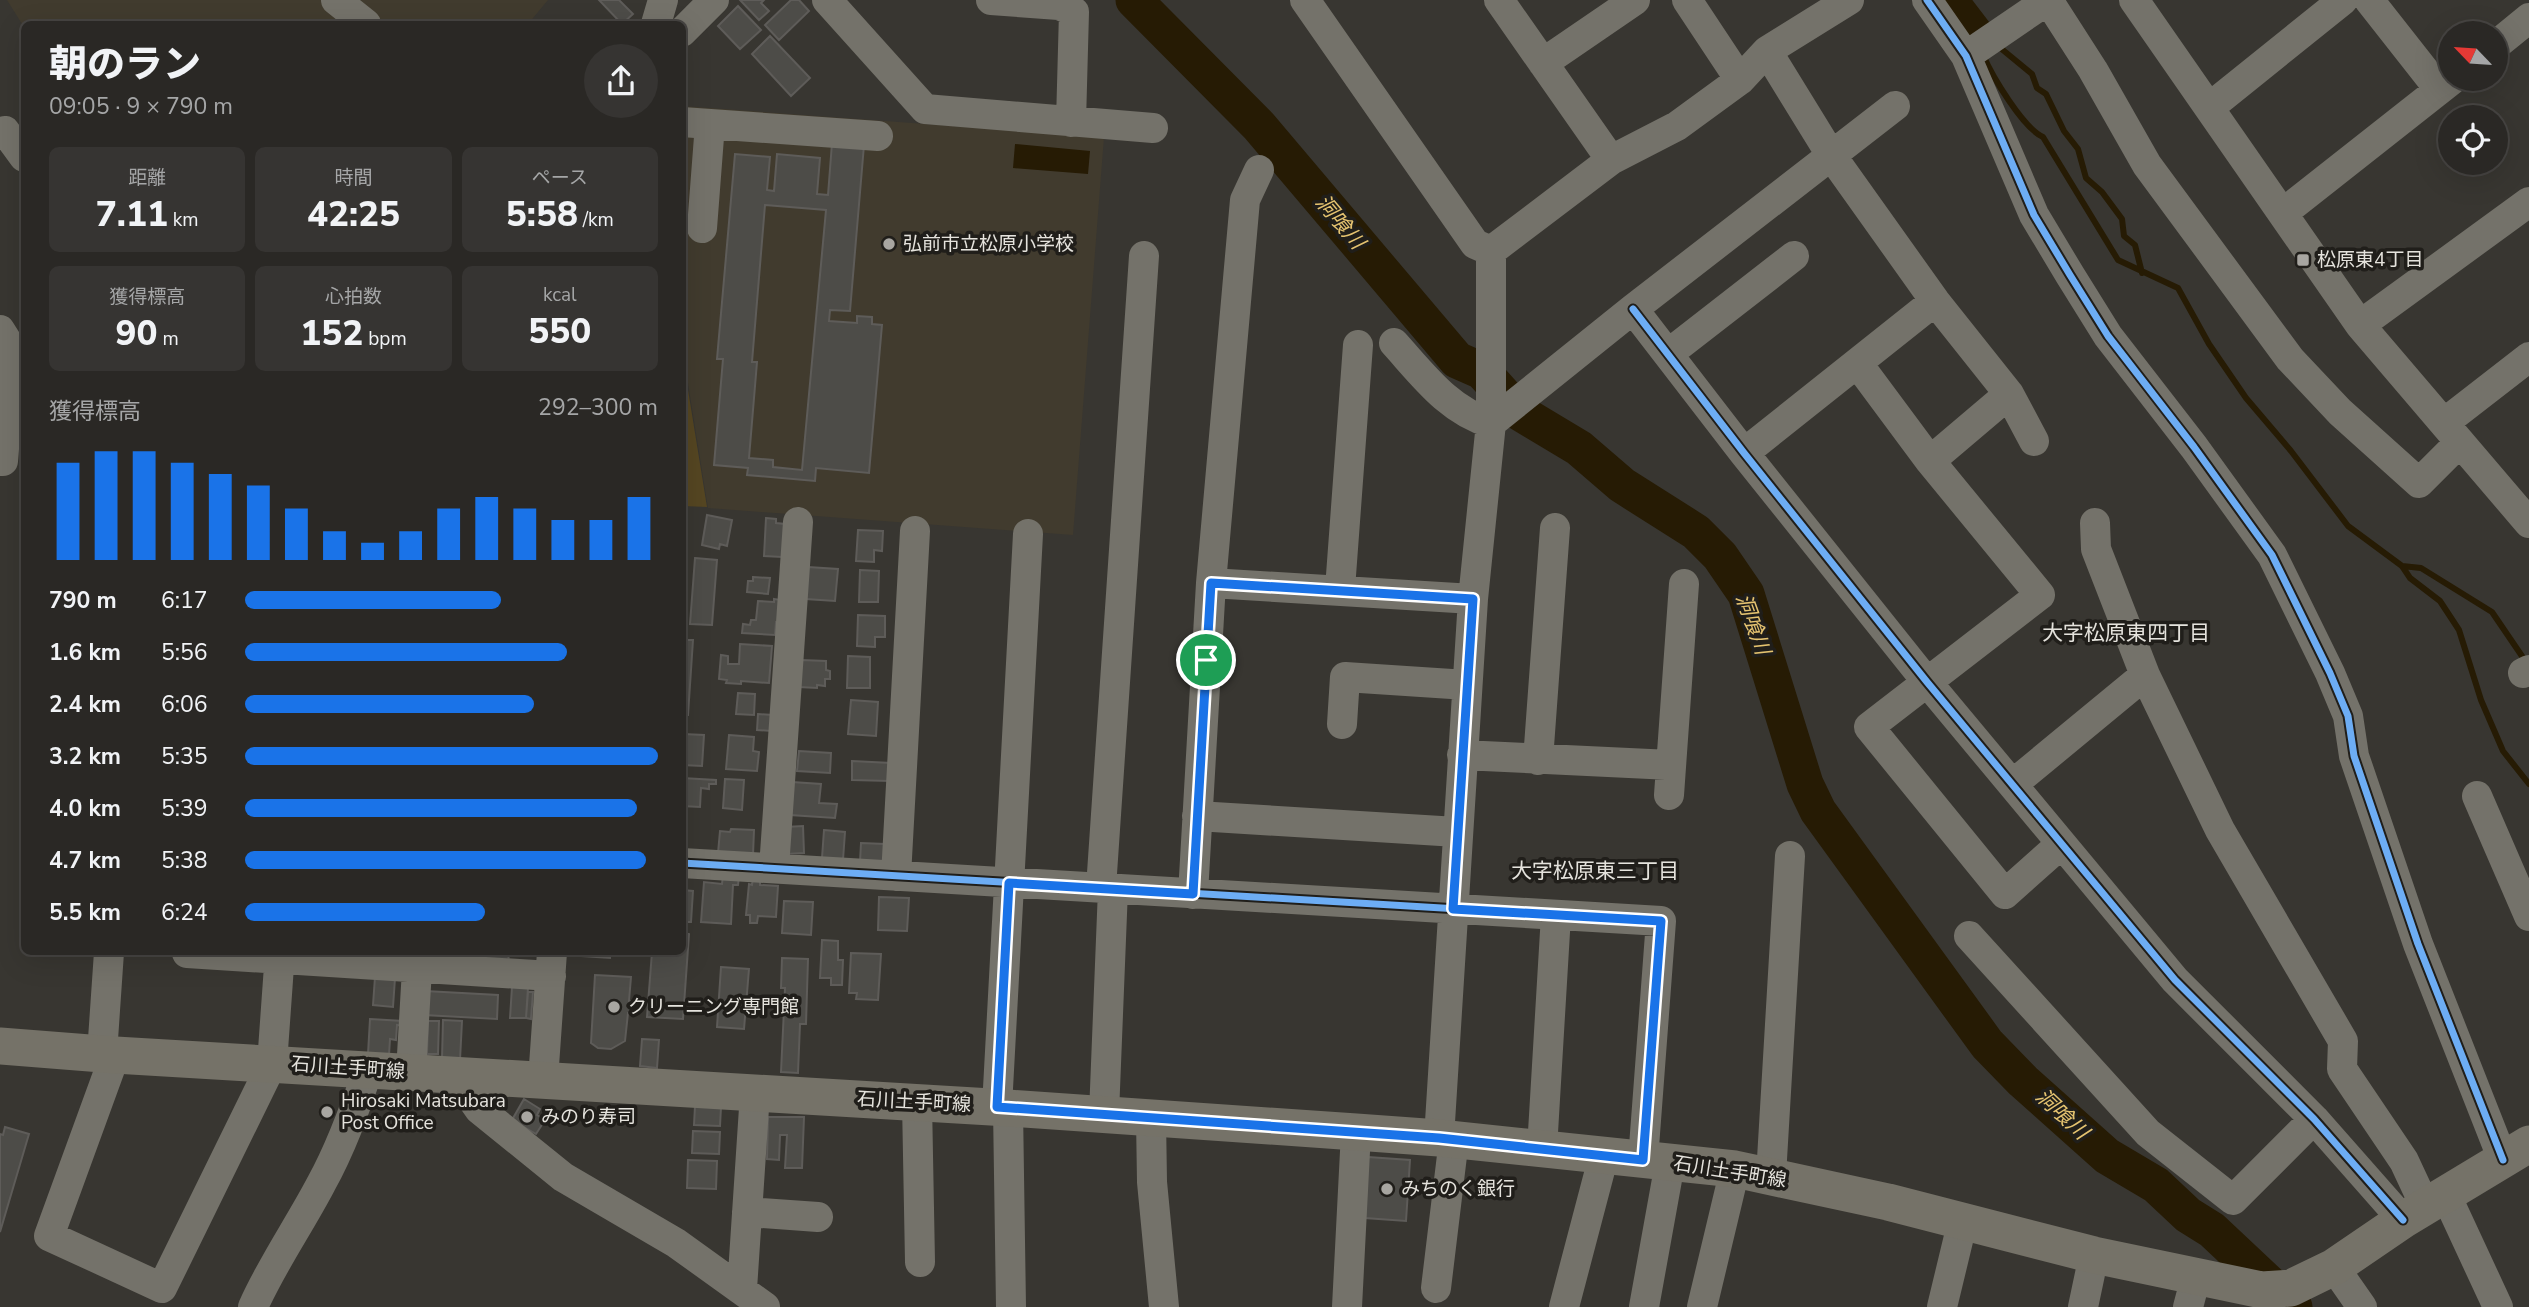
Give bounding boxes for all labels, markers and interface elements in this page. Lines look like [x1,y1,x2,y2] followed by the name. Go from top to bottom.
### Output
[2438,21,2508,91] north arrow
[2438,21,2508,175] map controls
[49,39,201,90] text: 朝のラン
[584,44,658,118] button: share
[49,91,233,122] text: 09:05 · 9 × 790 m
[2438,105,2508,175] button: locate
[128,165,166,191] text: 距離
[334,165,373,191] text: 時間
[532,165,588,191] text: ペース
[1309,189,1372,257] water label: 洞喰川
[96,191,168,238] text: 7.11
[307,191,400,238] text: 42:25
[506,191,578,238] text: 5:58
[168,207,199,233] text: km
[578,207,614,233] text: /km
[903,231,1074,257] place label: 弘前市立松原小学校
[881,236,897,252] marker: 弘前市立松原小学校
[2317,247,2423,273] place label: 松原東4丁目
[2295,252,2311,268] marker: 松原東4丁目
[543,282,577,308] text: kcal
[109,284,185,310] text: 獲得標高
[325,284,382,310] text: 心拍数
[528,308,591,355] text: 550
[116,310,158,357] text: 90
[300,310,363,357] text: 152
[158,326,179,352] text: m
[363,326,407,352] text: bpm
[538,392,658,423] text: 292–300 m
[49,396,141,427] text: 獲得標高
[49,585,117,616] text: 790 m
[161,585,208,616] text: 6:17
[1729,590,1778,660] water label: 洞喰川
[2042,619,2210,647] district label: 大字松原東四丁目
[1176,630,1236,690] pin
[49,637,121,668] text: 1.6 km
[161,637,208,668] text: 5:56
[1187,641,1225,679] icon: arrive
[49,689,121,720] text: 2.4 km
[161,689,208,720] text: 6:06
[49,741,121,772] text: 3.2 km
[161,741,208,772] text: 5:35
[49,793,121,824] text: 4.0 km
[161,793,208,824] text: 5:39
[49,845,121,876] text: 4.7 km
[161,845,208,876] text: 5:38
[1511,857,1679,885] district label: 大字松原東三丁目
[49,897,121,928] text: 5.5 km
[161,897,208,928] text: 6:24
[628,994,799,1020] place label: クリーニング専門館
[606,999,622,1015] marker: クリーニング専門館
[290,1051,406,1085] street label: 石川土手町線
[2029,1082,2096,1147] water label: 洞喰川
[856,1086,972,1118] street label: 石川土手町線
[341,1088,506,1136] place label: Hirosaki Matsubara Post Office
[319,1104,335,1120] marker: Hirosaki Matsubara Post Office
[541,1104,636,1130] place label: みのり寿司
[519,1109,535,1125] marker: みのり寿司
[1672,1150,1788,1194] street label: 石川土手町線
[1401,1176,1515,1202] place label: みちのく銀行
[1379,1181,1395,1197] marker: みちのく銀行

